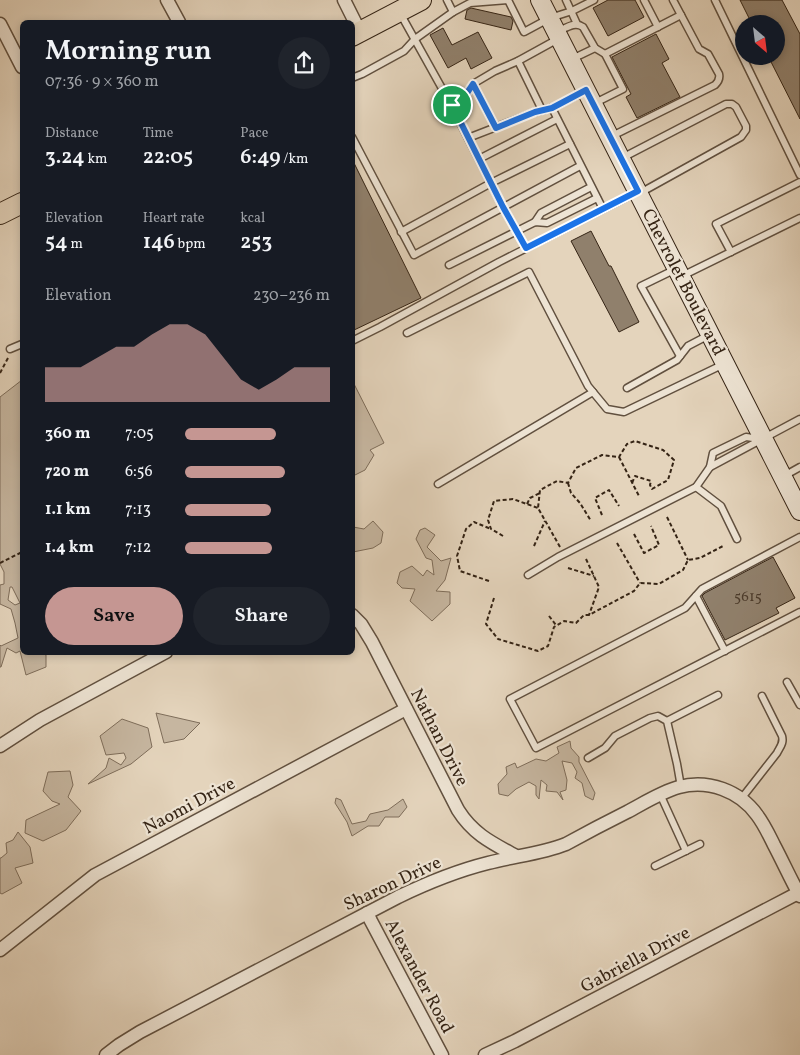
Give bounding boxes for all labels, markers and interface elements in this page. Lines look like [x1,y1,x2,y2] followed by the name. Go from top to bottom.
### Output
[735,15,785,65] north arrow
[735,15,785,65] map controls
[45,32,212,71] text: Morning run
[278,37,330,89] button: share
[45,71,159,93] text: 07:36 · 9 × 360 m
[431,84,473,126] pin
[438,91,466,119] icon: arrive
[45,124,99,143] text: Distance
[143,124,173,143] text: Time
[240,124,268,143] text: Pace
[45,143,85,172] text: 3.24
[143,143,193,172] text: 22:05
[240,143,281,172] text: 6:49
[85,150,107,169] text: km
[281,150,308,169] text: /km
[635,205,731,361] street label: Chevrolet Boulevard
[45,209,103,228] text: Elevation
[143,209,204,228] text: Heart rate
[240,209,265,228] text: kcal
[45,228,68,257] text: 54
[143,228,175,257] text: 146
[240,228,272,257] text: 253
[68,235,83,254] text: m
[175,235,206,254] text: bpm
[45,285,112,307] text: Elevation
[253,285,330,307] text: 230–236 m
[45,423,90,445] text: 360 m
[125,423,154,445] text: 7:05
[45,461,89,483] text: 720 m
[125,461,153,483] text: 6:56
[45,499,91,521] text: 1.1 km
[125,499,151,521] text: 7:13
[45,537,94,559] text: 1.4 km
[125,537,151,559] text: 7:12
[45,587,183,645] button: Save
[193,587,330,645] button: Share
[734,587,762,608] house number: 5615
[403,685,474,791] street label: Nathan Drive
[139,772,240,841] street label: Naomi Drive
[340,851,446,918] street label: Sharon Drive
[378,915,459,1038] street label: Alexander Road
[577,921,695,1000] street label: Gabriella Drive

